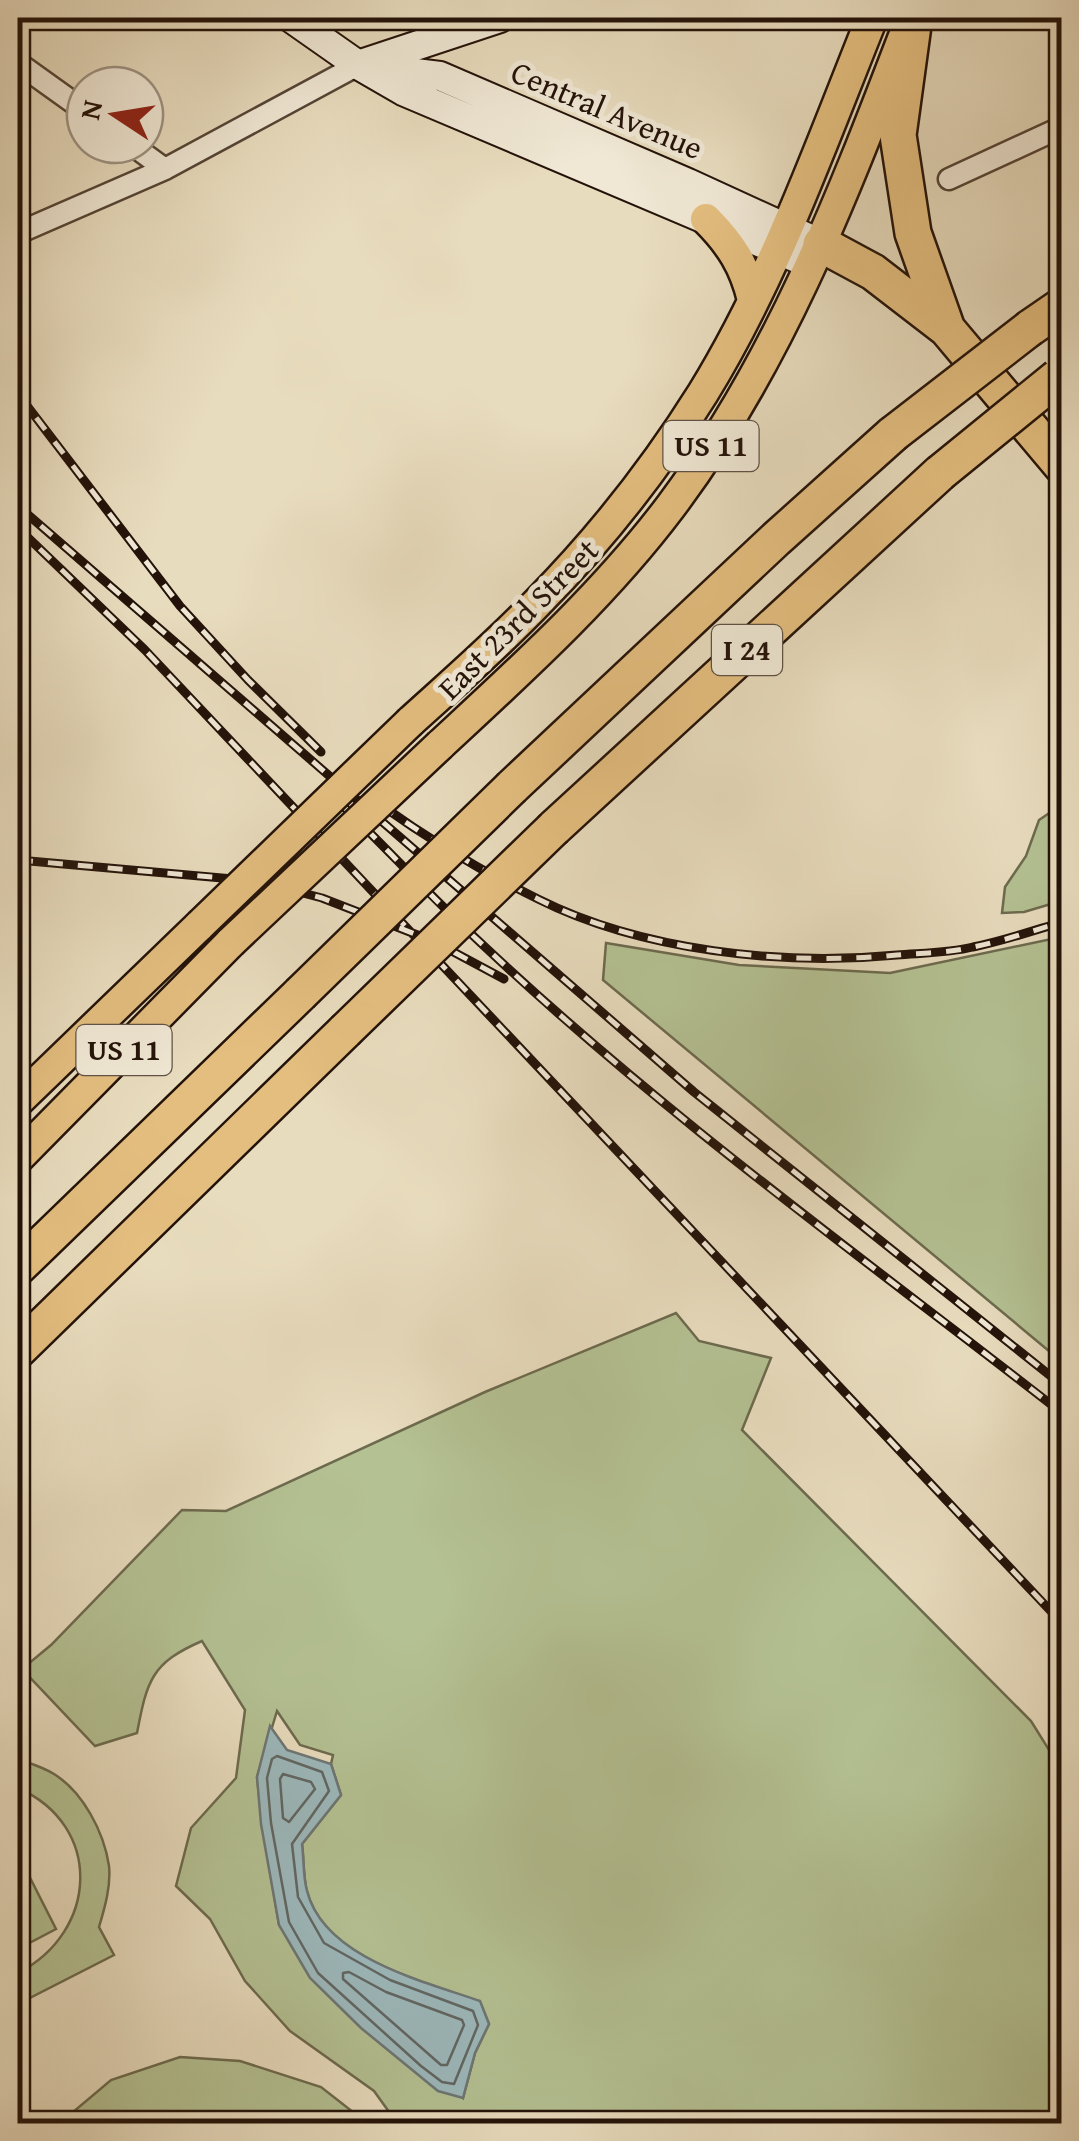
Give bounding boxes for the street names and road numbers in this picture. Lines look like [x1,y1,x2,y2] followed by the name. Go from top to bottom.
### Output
[504,48,710,171] street label: Central Avenue
[664,421,758,471] road number: US 11
[426,527,609,710] street label: East 23rd Street
[712,625,782,675] road number: I 24
[76,1025,172,1075] road number: US 11

